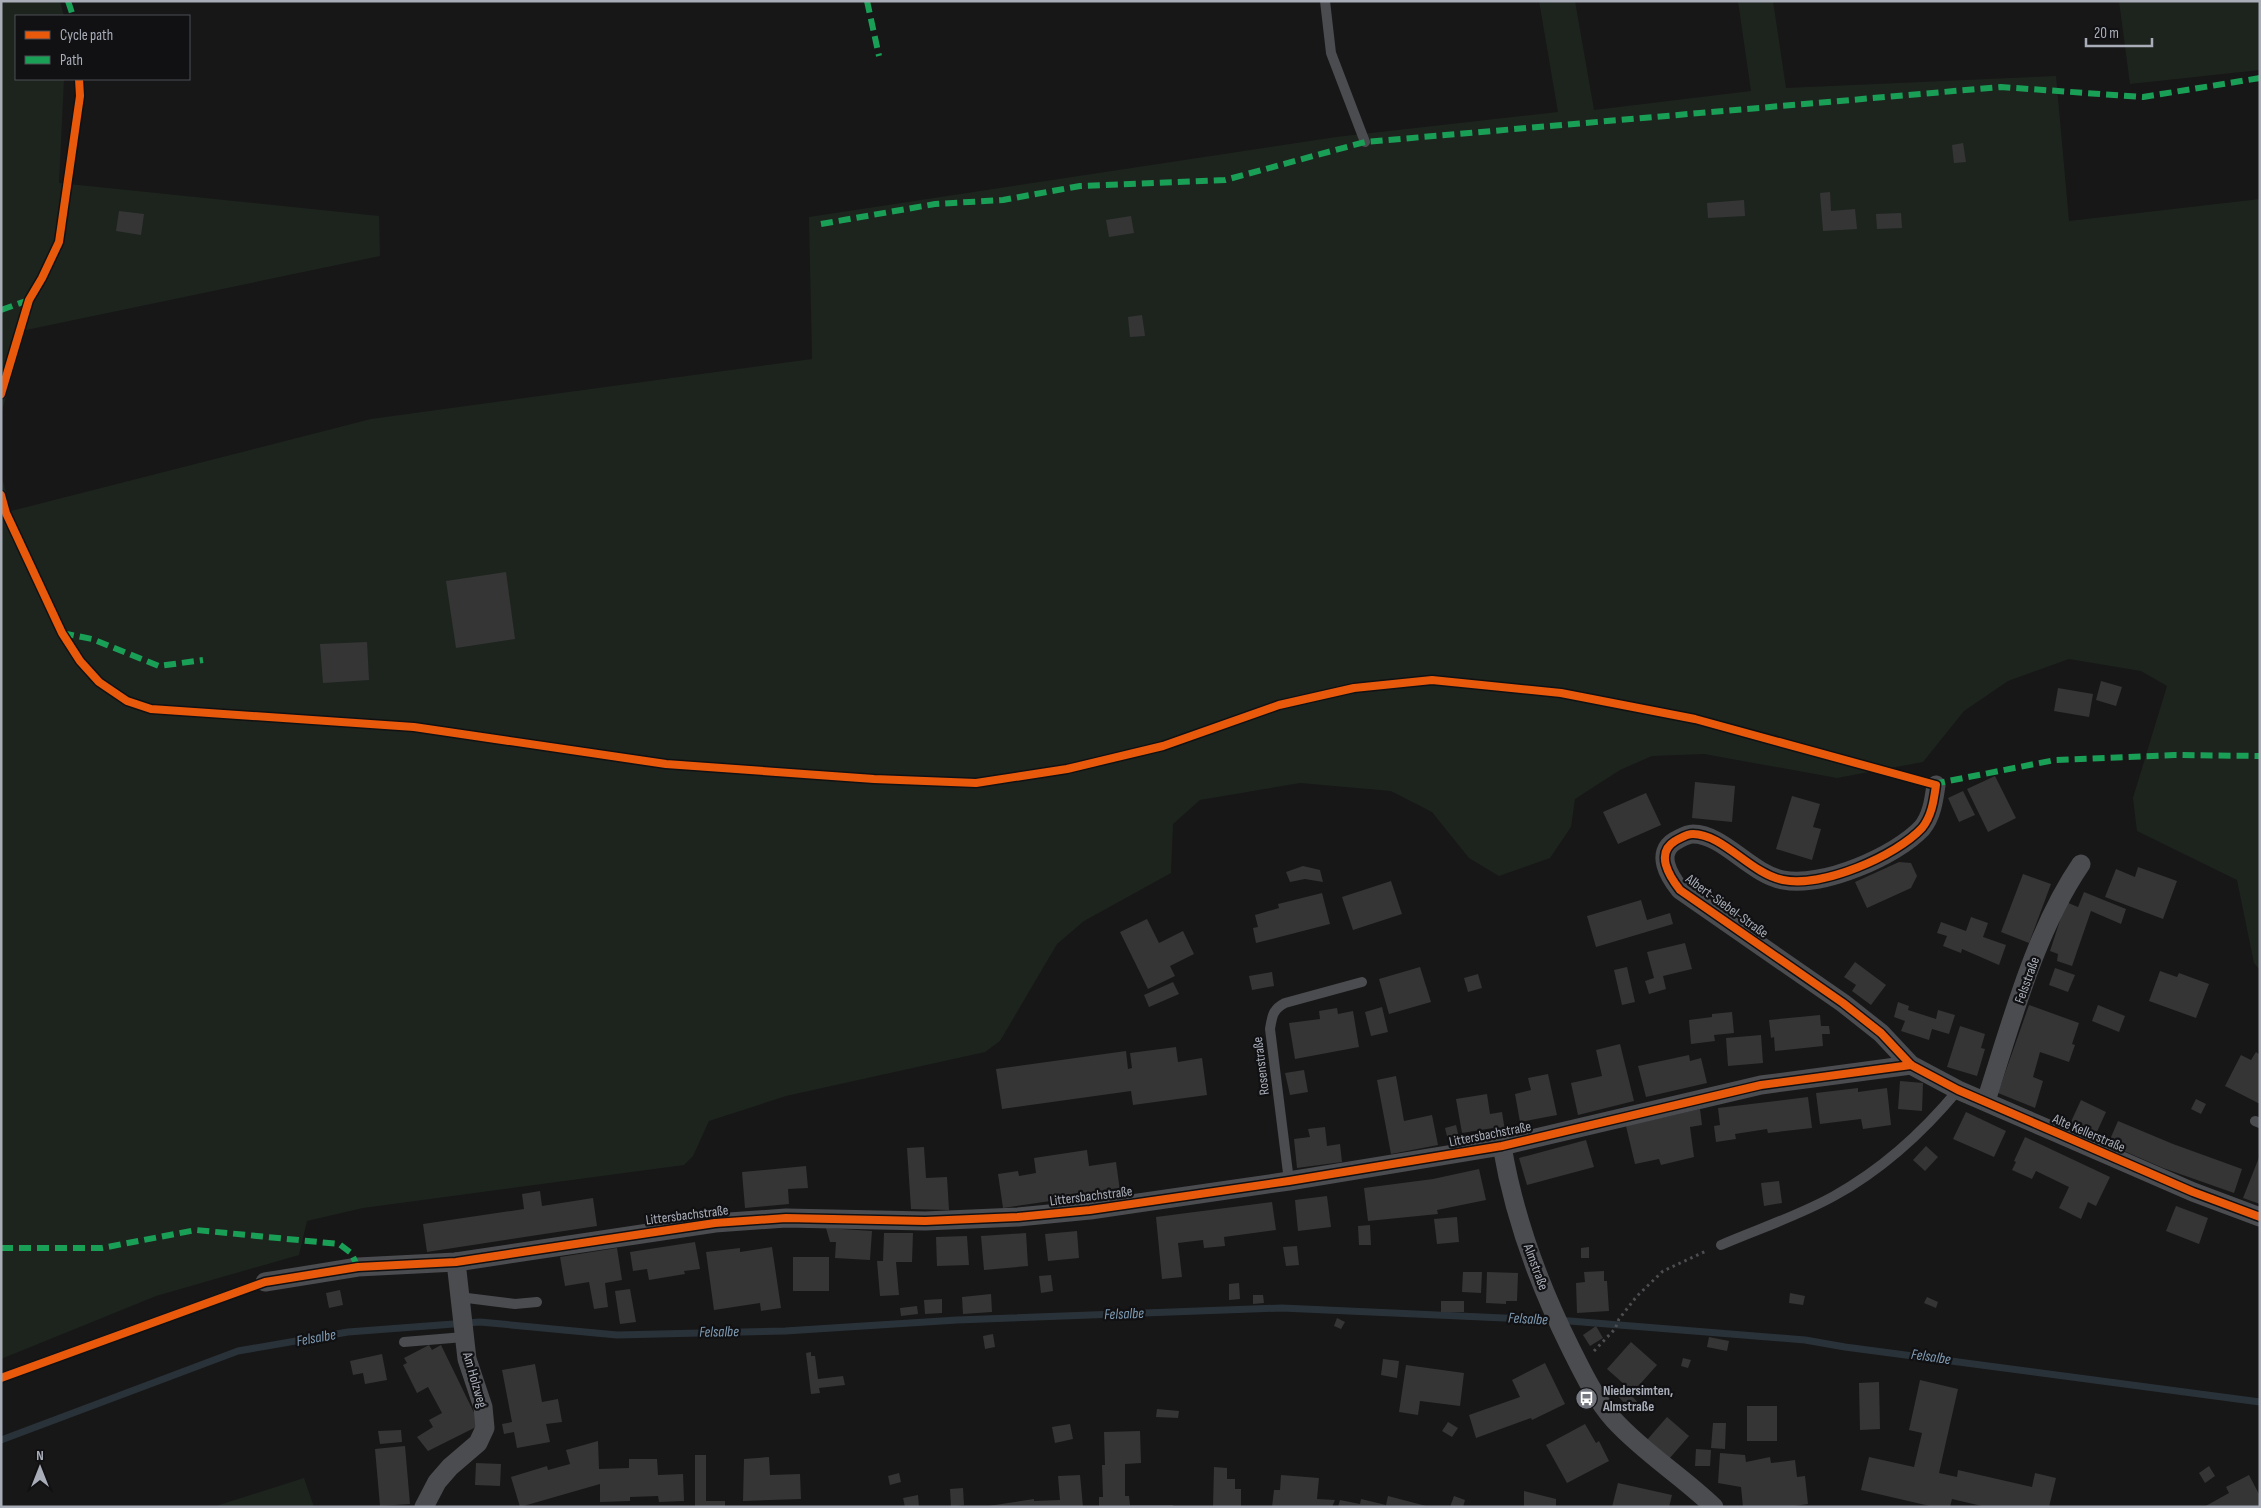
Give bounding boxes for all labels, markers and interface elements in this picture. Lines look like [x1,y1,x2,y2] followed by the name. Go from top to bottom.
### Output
[15,15,190,80] legend
[2086,15,2152,47] scale bar
[2094,24,2119,43] text: 20 m
[60,26,113,45] text: Cycle path
[60,51,83,70] text: Path
[1682,870,1772,942] street label: Albert-Siebel-Straße
[2011,954,2043,1006] street label: Felsstraße
[1249,1036,1273,1096] street label: Rosenstraße
[2049,1110,2128,1156] street label: Alte Kellerstraße
[1447,1118,1533,1150] street label: Littersbachstraße
[1049,1182,1133,1210] street label: Littersbachstraße
[645,1201,729,1229] street label: Littersbachstraße
[1520,1241,1552,1292] street label: Almstraße
[1104,1304,1144,1324] water label: Felsalbe
[1508,1308,1549,1330] water label: Felsalbe
[699,1322,739,1342] water label: Felsalbe
[295,1325,337,1351] water label: Felsalbe
[1910,1345,1952,1369] water label: Felsalbe
[459,1349,491,1410] street label: Am Holzweg
[1602,1382,1673,1415] place label: Niedersimten, Almstraße
[1575,1386,1599,1410] bus stop icon: Niedersimten, Almstraße
[15,1443,65,1493] north arrow
[36,1447,44,1464] text: N

